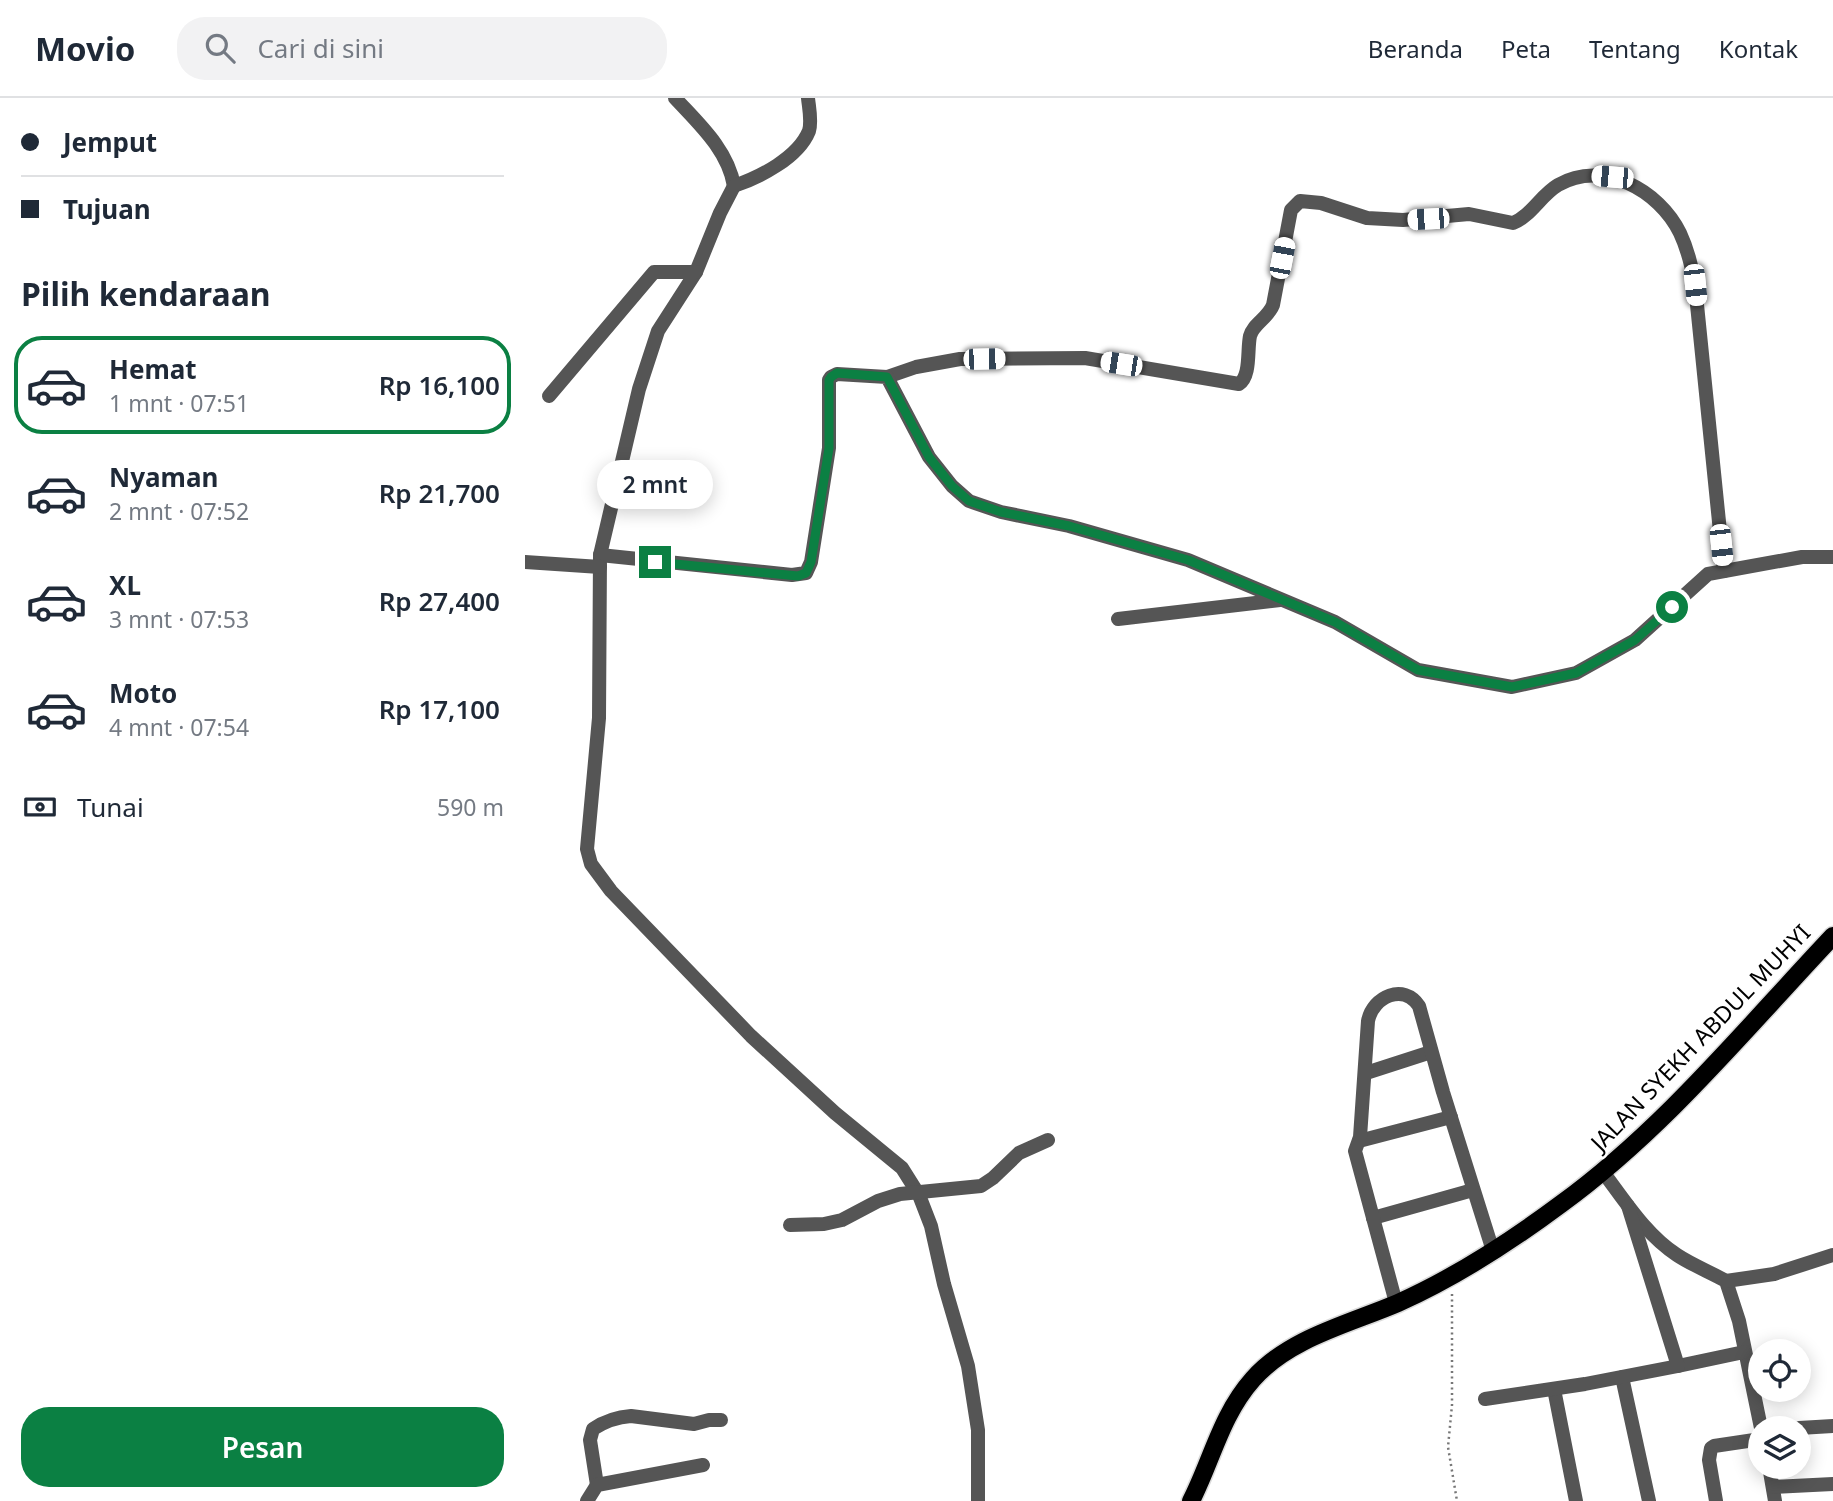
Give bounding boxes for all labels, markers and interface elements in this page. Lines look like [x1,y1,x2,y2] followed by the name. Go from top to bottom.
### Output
[177,17,667,80] search box
[35,26,135,71] text: Movio
[201,29,239,67] icon: search
[257,30,384,66] text: Cari di sini
[1368,32,1463,65] text: Beranda
[1501,32,1551,65] text: Peta
[1589,32,1681,65] text: Tentang
[1719,32,1798,65] text: Kontak
[63,124,157,160] text: Jemput
[1591,165,1634,189] car
[63,191,151,227] text: Tujuan
[1407,207,1450,231] car
[1268,235,1297,281] car
[1683,263,1708,307] car
[21,272,271,315] text: Pilih kendaraan
[963,348,1006,370] car
[1099,350,1144,378] car
[109,351,197,387] text: Hemat
[25,354,88,417] icon: car
[379,367,500,403] text: Rp 16,100
[109,387,249,419] text: 1 mnt · 07:51
[109,459,218,495] text: Nyaman
[597,461,713,510] callout: 2 mnt
[25,462,88,525] icon: car
[622,468,688,500] text: 2 mnt
[379,475,500,511] text: Rp 21,700
[109,495,249,527] text: 2 mnt · 07:52
[1709,523,1734,567] car
[639,546,671,578] route end
[109,567,141,603] text: XL
[25,570,88,633] icon: car
[379,583,500,619] text: Rp 27,400
[1656,591,1688,623] route start
[109,603,249,635] text: 3 mnt · 07:53
[109,675,177,711] text: Moto
[25,678,88,741] icon: car
[379,691,500,727] text: Rp 17,100
[109,711,249,743] text: 4 mnt · 07:54
[21,788,59,826] icon: cash
[77,789,144,825] text: Tunai
[437,791,504,823] text: 590 m
[1582,917,1817,1159] street label: JALAN SYEKH ABDUL MUHYI
[1748,1339,1811,1479] map controls
[1748,1339,1811,1402] button: locate
[21,1407,504,1487] button: Pesan
[1748,1416,1811,1479] button: layers

